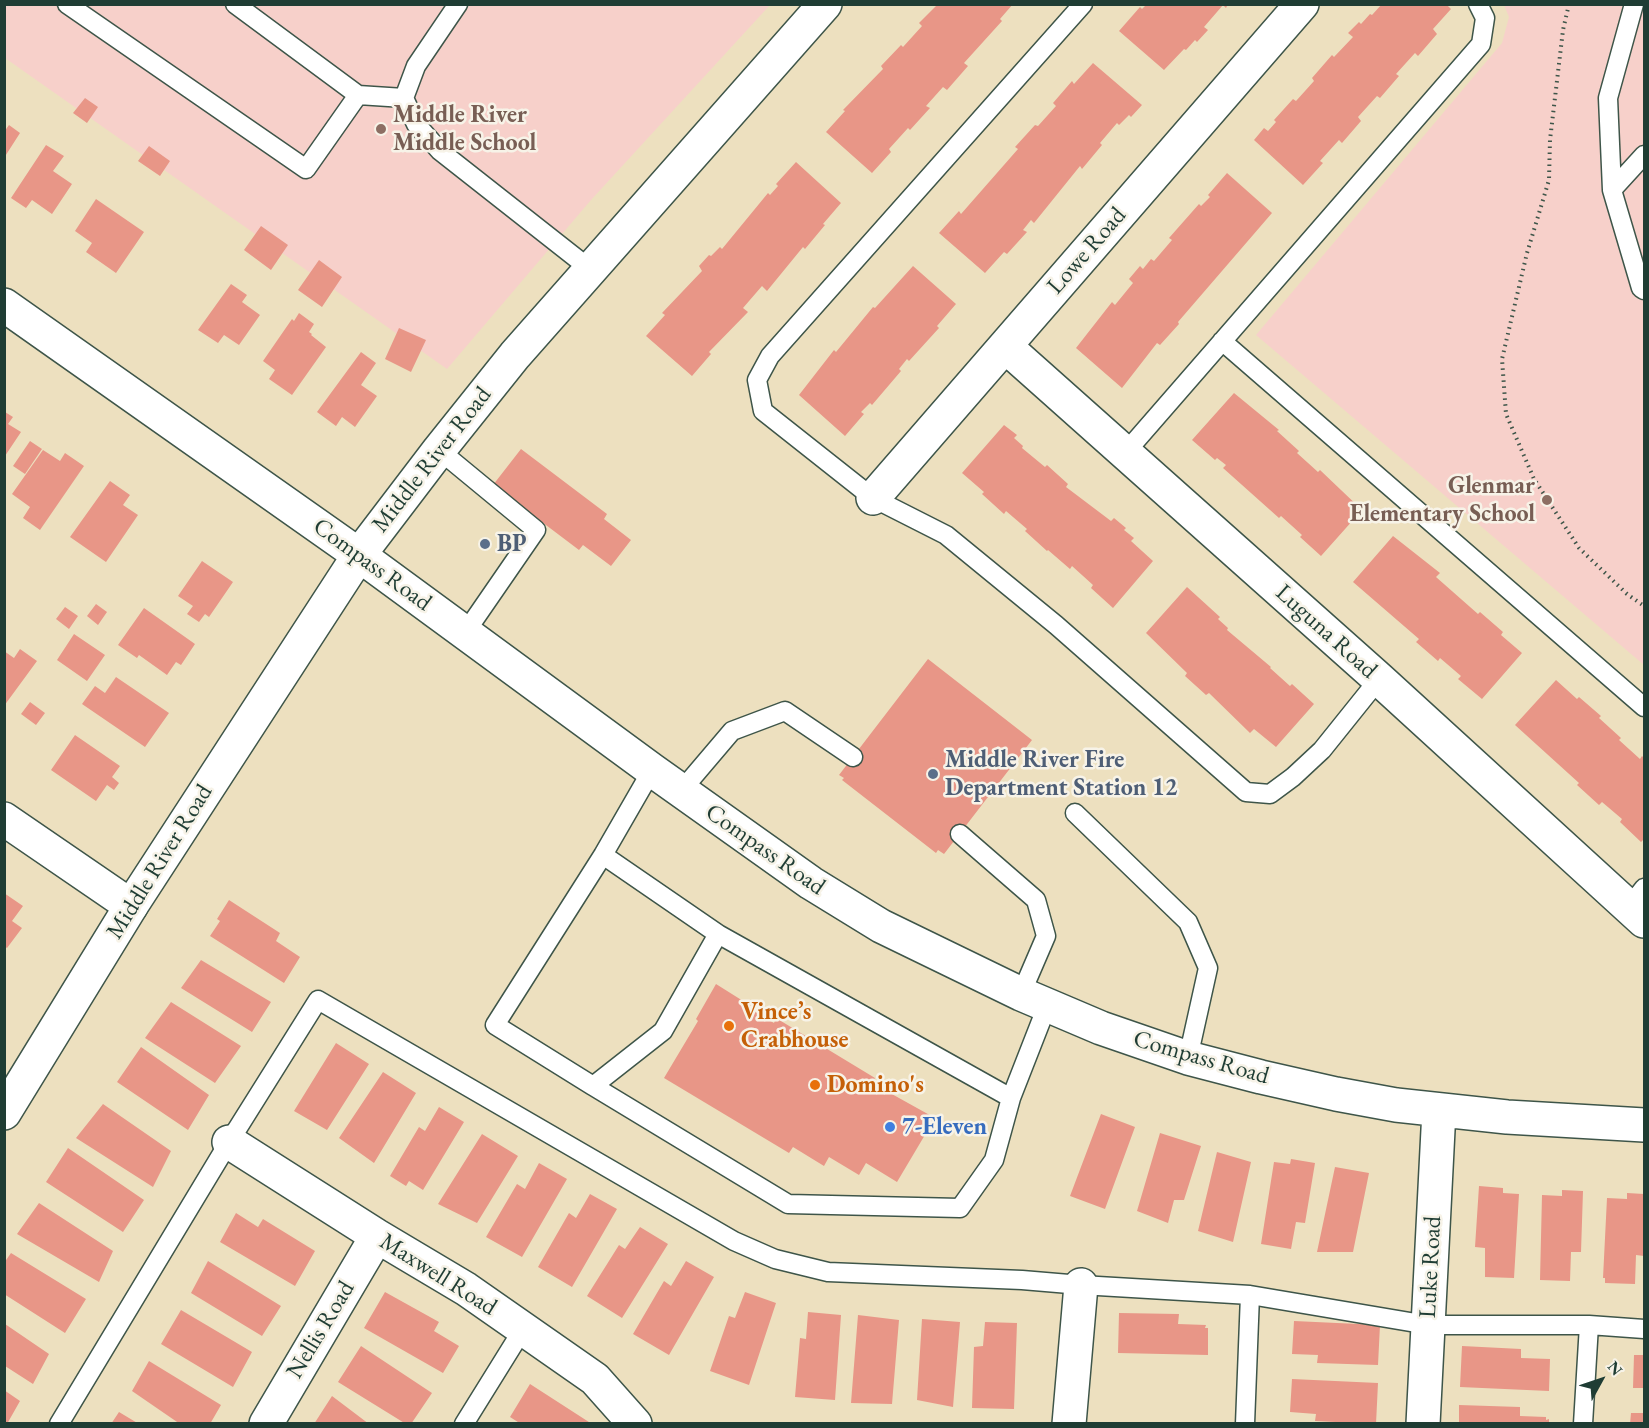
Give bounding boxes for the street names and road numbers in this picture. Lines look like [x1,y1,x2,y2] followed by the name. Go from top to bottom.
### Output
[1041,202,1133,300] street label: Lowe Road
[366,381,498,539] street label: Middle River Road
[307,512,437,618] street label: Compass Road
[1269,579,1383,685] street label: Luguna Road
[101,779,219,945] street label: Middle River Road
[700,798,830,902] street label: Compass Road
[1130,1025,1272,1091] street label: Compass Road
[1414,1215,1448,1319] street label: Luke Road
[374,1228,502,1322] street label: Maxwell Road
[281,1276,361,1384] street label: Nellis Road

